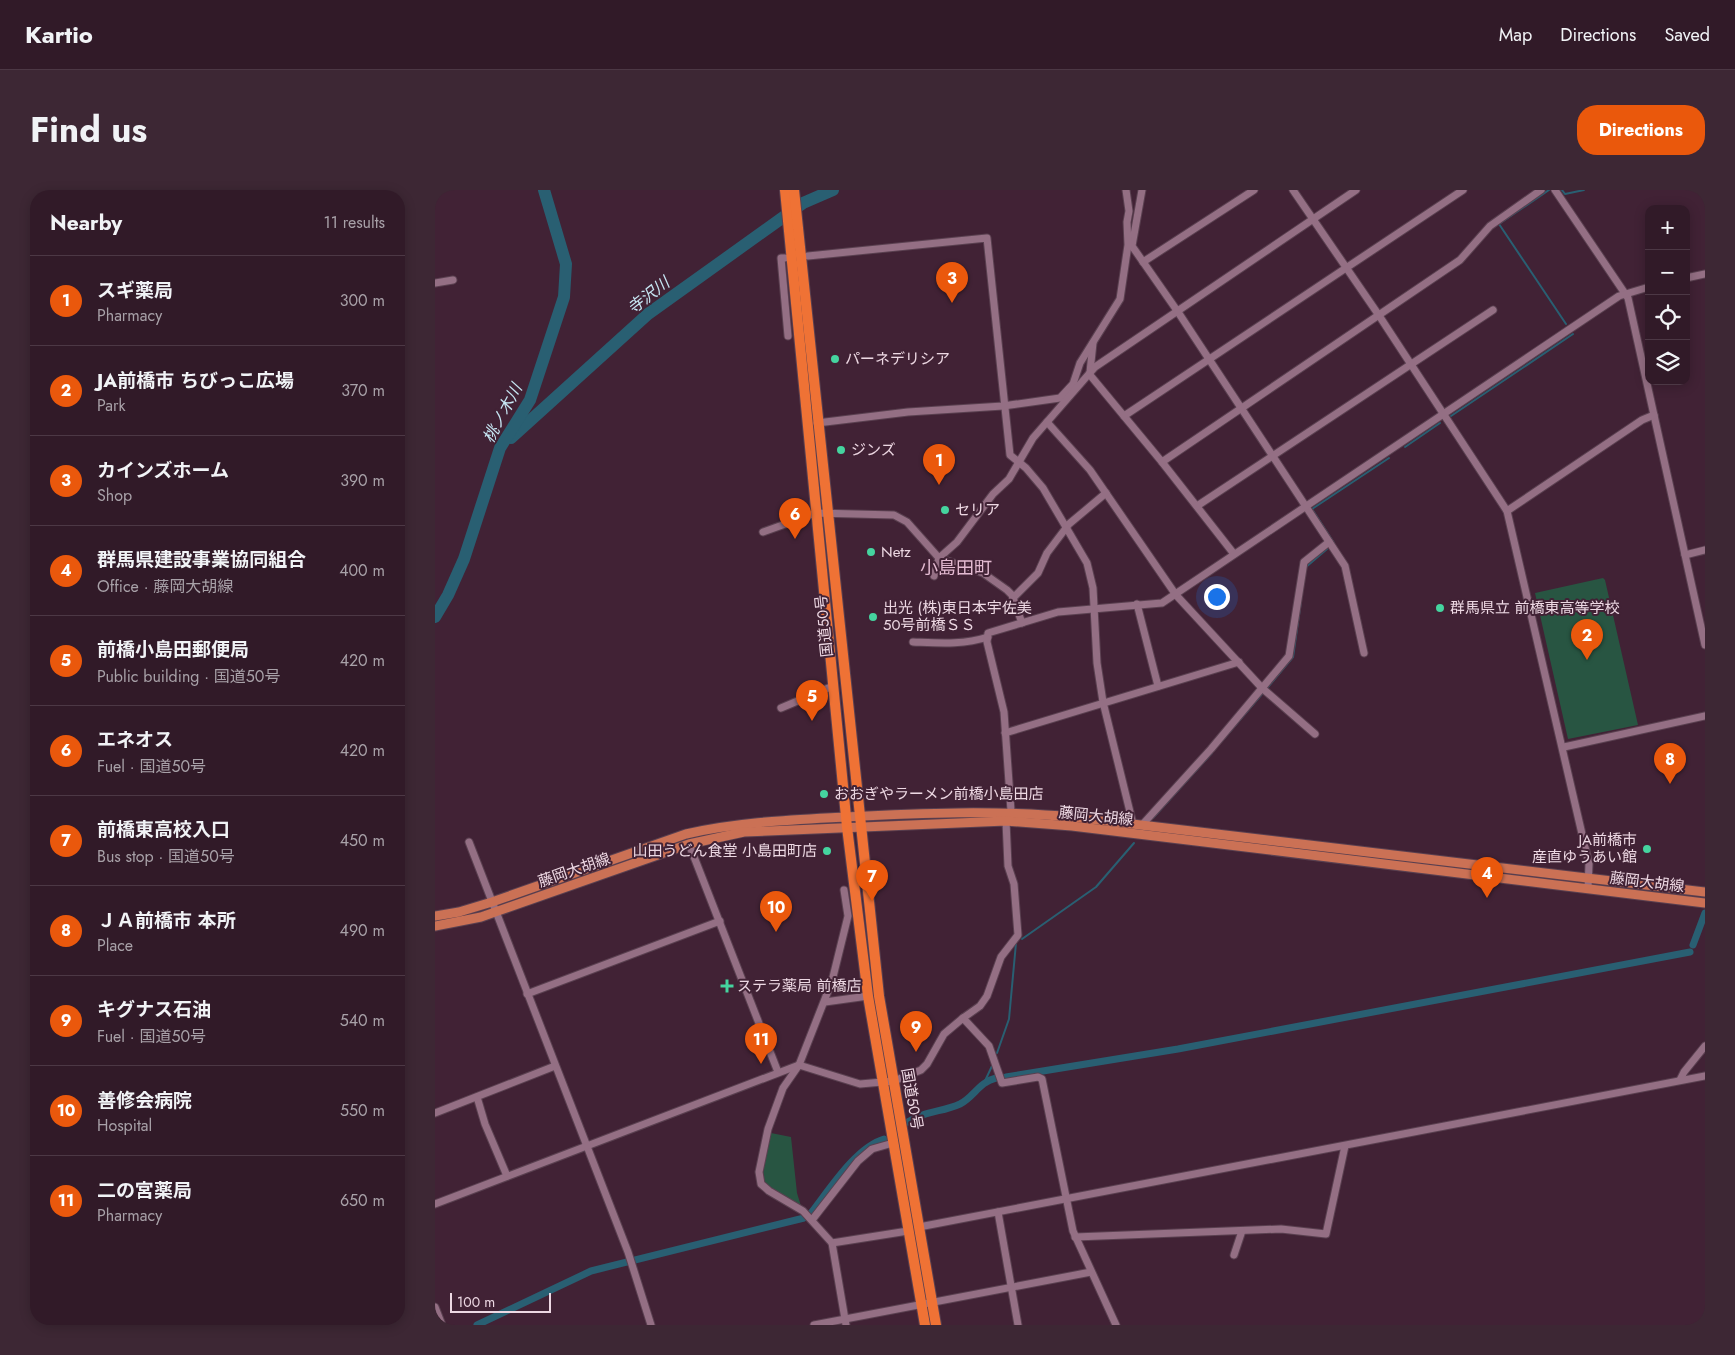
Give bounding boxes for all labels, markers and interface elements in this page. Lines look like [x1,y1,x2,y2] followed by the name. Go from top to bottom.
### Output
[25,17,93,52] text: Kartio
[1499,22,1532,48] text: Map
[1560,22,1636,48] text: Directions
[1664,22,1710,48] text: Saved
[30,105,147,155] text: Find us
[1577,105,1705,155] button: Directions
[1645,205,1690,385] map controls
[1645,205,1690,250] button: +
[50,208,122,238] text: Nearby
[323,211,385,234] text: 11 results
[1645,250,1690,295] button: −
[936,262,968,303] pin: 3
[622,270,676,319] water label: 寺沢川
[97,277,173,304] text: スギ薬局
[62,289,70,312] text: 1
[340,289,385,312] text: 300 m
[1645,295,1690,340] button: locate
[97,304,162,327] text: Pharmacy
[1645,340,1690,385] button: layers
[845,348,950,370] place label: パーネデリシア
[829,353,841,365] marker: パーネデリシア
[97,367,294,394] text: JA前橋市 ちびっこ広場
[477,378,529,447] water label: 桃ノ木川
[61,379,71,402] text: 2
[341,379,385,402] text: 370 m
[97,394,126,417] text: Park
[851,439,896,461] place label: ジンズ
[835,444,847,456] marker: ジンズ
[923,444,955,485] pin: 1
[97,457,229,484] text: カインズホーム
[61,469,71,492] text: 3
[340,469,385,492] text: 390 m
[97,484,132,507] text: Shop
[779,498,811,539] pin: 6
[955,499,1000,521] place label: セリア
[939,504,951,516] marker: セリア
[881,541,911,563] place label: Netz
[97,546,306,573] text: 群馬県建設事業協同組合
[865,546,877,558] marker: Netz
[920,555,992,581] district label: 小島田町
[60,559,72,582] text: 4
[339,559,385,582] text: 400 m
[97,575,233,598] text: Office · 藤岡大胡線
[1204,584,1230,610] your location
[810,594,838,658] street label: 国道50号
[883,597,1032,636] place label: 出光 (株)東日本宇佐美 50号前橋ＳＳ
[1450,597,1620,619] place label: 群馬県立 前橋東高等学校
[1434,602,1446,614] marker: 群馬県立 前橋東高等学校
[867,611,879,623] marker: 出光 (株)東日本宇佐美 50号前橋ＳＳ
[1571,619,1603,660] pin: 2
[97,636,249,663] text: 前橋小島田郵便局
[61,649,71,672] text: 5
[340,649,385,672] text: 420 m
[97,665,280,688] text: Public building · 国道50号
[796,680,828,721] pin: 5
[97,726,173,753] text: エネオス
[61,739,71,762] text: 6
[340,739,385,762] text: 420 m
[1654,743,1686,784] pin: 8
[97,755,206,778] text: Fuel · 国道50号
[834,783,1043,805] place label: おおぎやラーメン前橋小島田店
[818,788,830,800] marker: おおぎやラーメン前橋小島田店
[1058,801,1134,831] street label: 藤岡大胡線
[97,816,230,843] text: 前橋東高校入口
[61,829,71,852] text: 7
[340,829,385,852] text: 450 m
[1532,829,1637,868] place label: JA前橋市 産直ゆうあい館
[632,840,817,862] place label: 山田うどん食堂 小島田町店
[1641,843,1653,855] marker: JA前橋市 産直ゆうあい館
[97,845,235,868] text: Bus stop · 国道50号
[821,845,833,857] marker: 山田うどん食堂 小島田町店
[535,847,613,893] street label: 藤岡大胡線
[1471,857,1503,898] pin: 4
[856,860,888,901] pin: 7
[1608,867,1686,897] street label: 藤岡大胡線
[760,891,792,932] pin: 10
[97,907,236,934] text: ＪＡ前橋市 本所
[61,919,71,942] text: 8
[340,919,385,942] text: 490 m
[97,934,133,957] text: Place
[737,975,862,997] place label: ステラ薬局 前橋店
[721,980,733,992] marker: ステラ薬局 前橋店
[97,996,211,1023] text: キグナス石油
[61,1009,71,1032] text: 9
[340,1009,385,1032] text: 540 m
[900,1011,932,1052] pin: 9
[745,1023,777,1064] pin: 11
[97,1025,206,1048] text: Fuel · 国道50号
[896,1066,928,1132] street label: 国道50号
[97,1087,192,1114] text: 善修会病院
[57,1099,75,1122] text: 10
[340,1099,385,1122] text: 550 m
[97,1114,152,1137] text: Hospital
[97,1177,192,1204] text: 二の宮薬局
[58,1189,74,1212] text: 11
[340,1189,385,1212] text: 650 m
[97,1204,162,1227] text: Pharmacy
[450,1290,551,1313] scale bar
[457,1292,495,1312] text: 100 m

